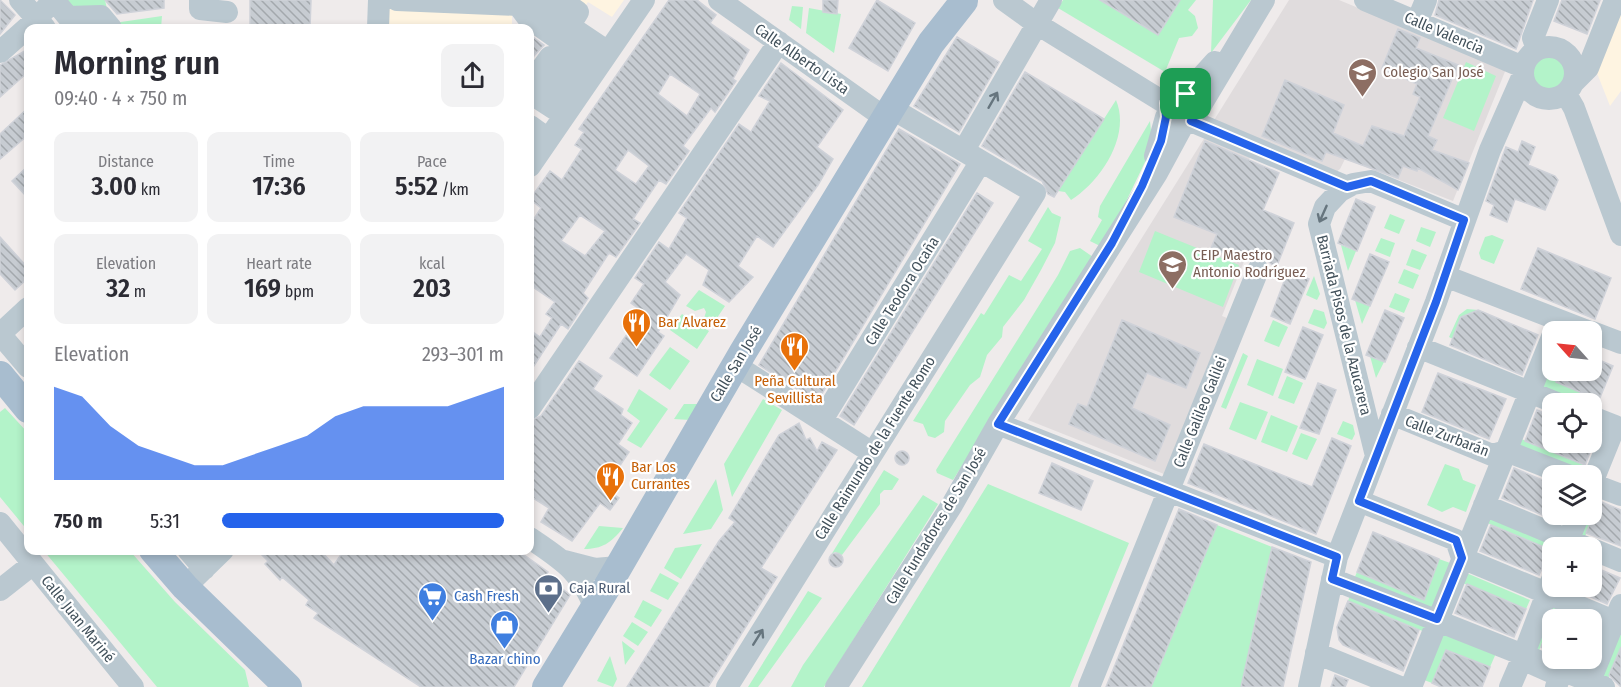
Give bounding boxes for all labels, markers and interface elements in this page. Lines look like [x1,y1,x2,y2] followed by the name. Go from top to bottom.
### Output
[1402,8,1486,58] street label: Calle Valencia
[751,20,853,98] street label: Calle Alberto Lista
[54,43,220,83] text: Morning run
[441,44,504,107] button: share
[1346,56,1378,98] school or university icon: Colegio San José
[1383,63,1484,81] place label: Colegio San José
[1160,68,1211,119] pin
[1169,77,1202,110] icon: arrive
[54,86,188,110] text: 09:40 · 4 × 750 m
[987,92,999,109] one-way arrow
[98,152,154,171] text: Distance
[263,152,295,171] text: Time
[417,152,447,171] text: Pace
[91,171,137,202] text: 3.00
[252,171,306,202] text: 17:36
[395,171,438,202] text: 5:52
[137,180,161,199] text: km
[438,180,469,199] text: /km
[1317,205,1329,223] one-way arrow
[861,233,943,349] street label: Calle Teodora Ocaña
[1313,233,1375,417] street label: Barriada Pisos de la Azucarera
[1193,246,1305,281] place label: CEIP Maestro Antonio Rodríguez
[1156,248,1188,290] school or university icon: CEIP Maestro Antonio Rodríguez
[96,254,156,273] text: Elevation
[246,254,312,273] text: Heart rate
[419,254,445,273] text: kcal
[106,273,130,304] text: 32
[244,273,281,304] text: 169
[413,273,451,304] text: 203
[130,282,146,301] text: m
[281,282,314,301] text: bpm
[621,306,653,348] restaurant icon: Bar Alvarez
[658,313,726,331] place label: Bar Alvarez
[1542,321,1602,381] north arrow
[1542,321,1602,669] map controls
[706,323,766,405] street label: Calle San José
[779,330,811,372] restaurant icon: Peña Cultural Sevillista
[54,342,129,366] text: Elevation
[422,342,504,366] text: 293–301 m
[811,353,939,543] street label: Calle Raimundo de la Fuente Romo
[1169,354,1231,470] street label: Calle Galileo Galilei
[754,372,836,407] place label: Peña Cultural Sevillista
[1542,393,1602,453] button: locate
[1402,412,1492,460] street label: Calle Zurbarán
[882,444,990,608] street label: Calle Fundadores de San José
[631,458,690,493] place label: Bar Los Currantes
[594,460,626,502] restaurant icon: Bar Los Currantes
[1542,465,1602,525] button: layers
[54,509,102,533] text: 750 m
[150,509,180,533] text: 5:31
[1542,537,1602,597] button: +
[37,572,119,666] street label: Calle Juan Mariné
[532,572,564,614] bank icon: Caja Rural
[569,579,630,597] place label: Caja Rural
[417,580,449,622] supermarket icon: Cash Fresh
[454,587,519,605] place label: Cash Fresh
[489,608,521,650] shop icon: Bazar chino
[1542,609,1602,669] button: −
[752,629,764,646] one-way arrow
[469,650,541,668] place label: Bazar chino

